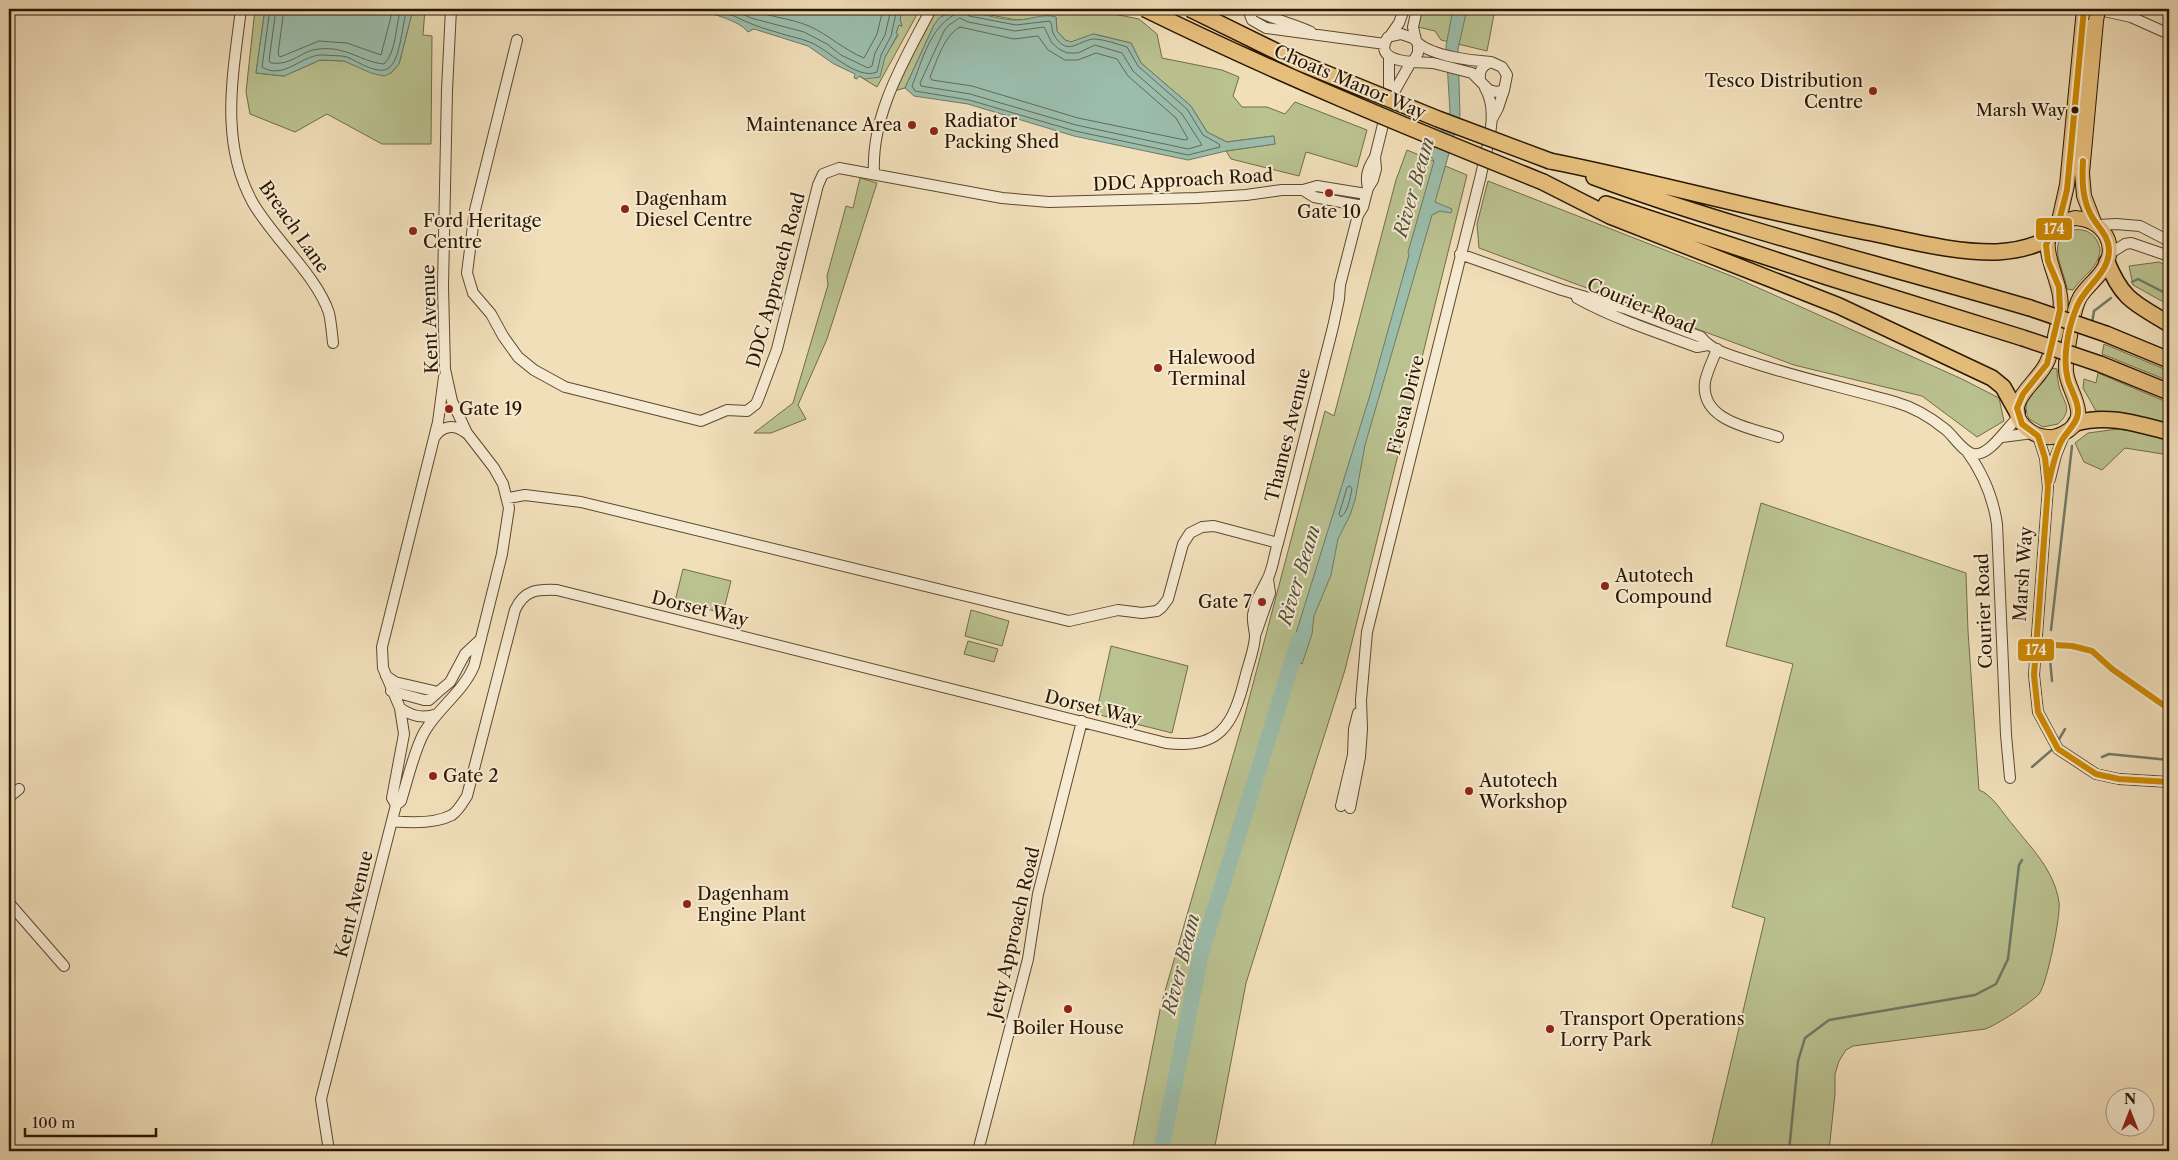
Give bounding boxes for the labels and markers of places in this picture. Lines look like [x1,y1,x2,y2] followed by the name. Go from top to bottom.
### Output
[1705,70,1863,113] place label: Tesco Distribution Centre
[1867,85,1879,97] marker: Tesco Distribution Centre
[1976,100,2067,120] place label: Marsh Way
[2070,105,2080,115] marker: Marsh Way
[944,110,1059,153] place label: Radiator Packing Shed
[745,114,902,136] place label: Maintenance Area
[906,119,918,131] marker: Maintenance Area
[928,125,940,137] marker: Radiator Packing Shed
[1323,187,1335,199] marker: Gate 10
[635,188,752,231] place label: Dagenham Diesel Centre
[1297,201,1361,223] place label: Gate 10
[619,203,631,215] marker: Dagenham Diesel Centre
[423,210,542,253] place label: Ford Heritage Centre
[407,225,419,237] marker: Ford Heritage Centre
[1168,347,1255,390] place label: Halewood Terminal
[1152,362,1164,374] marker: Halewood Terminal
[459,398,522,420] place label: Gate 19
[443,403,455,415] marker: Gate 19
[1614,565,1712,608] place label: Autotech Compound
[1599,580,1611,592] marker: Autotech Compound
[1198,591,1252,613] place label: Gate 7
[1256,596,1268,608] marker: Gate 7
[443,765,499,787] place label: Gate 2
[427,770,439,782] marker: Gate 2
[1478,770,1567,813] place label: Autotech Workshop
[1463,785,1475,797] marker: Autotech Workshop
[697,883,807,926] place label: Dagenham Engine Plant
[681,898,693,910] marker: Dagenham Engine Plant
[1062,1003,1074,1015] marker: Boiler House
[1560,1008,1744,1051] place label: Transport Operations Lorry Park
[1012,1017,1124,1039] place label: Boiler House
[1544,1023,1556,1035] marker: Transport Operations Lorry Park

